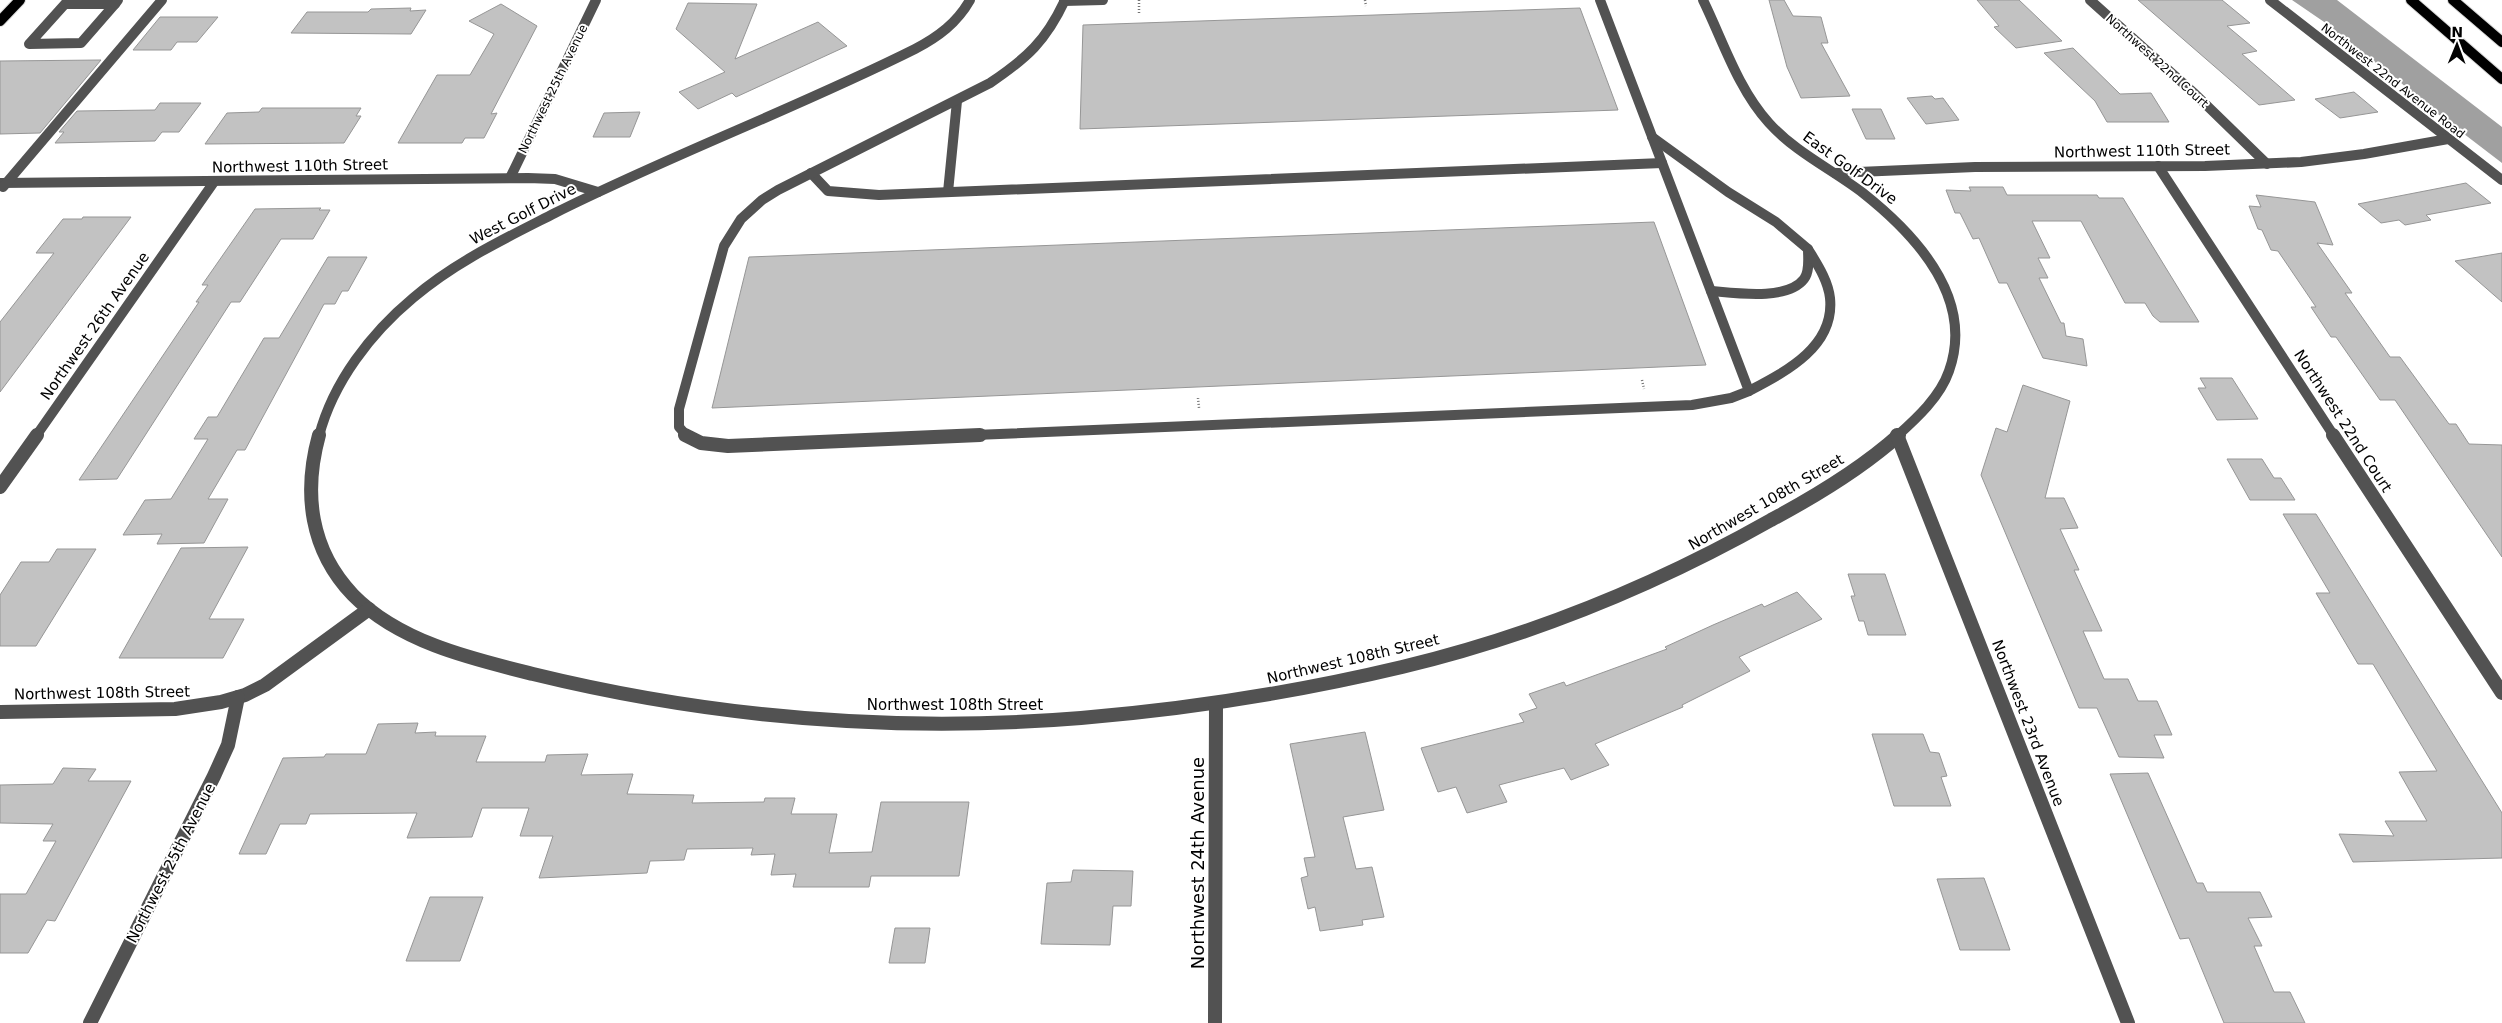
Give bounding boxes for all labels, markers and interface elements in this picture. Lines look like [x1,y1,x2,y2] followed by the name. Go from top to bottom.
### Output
[2103,11,2211,111] street label: Northwest 22nd Court
[2318,20,2468,142] street label: Northwest 22nd Avenue Road
[2432,20,2482,70] north arrow
[516,22,590,156] street label: Northwest 25th Avenue
[1799,128,1901,208] street label: East Golf Drive
[2054,140,2230,162] street label: Northwest 110th Street
[212,155,388,177] street label: Northwest 110th Street
[467,180,579,248] street label: West Golf Drive
[37,248,153,404] street label: Northwest 26th Avenue
[2290,346,2396,496] street label: Northwest 22nd Court
[1685,450,1847,554] street label: Northwest 108th Street
[1265,630,1441,688] street label: Northwest 108th Street
[1988,637,2068,809] street label: Northwest 23rd Avenue
[14,682,190,704] street label: Northwest 108th Street
[867,696,1043,714] street label: Northwest 108th Street
[1187,757,1208,969] street label: Northwest 24th Avenue
[123,780,219,946] street label: Northwest 25th Avenue

